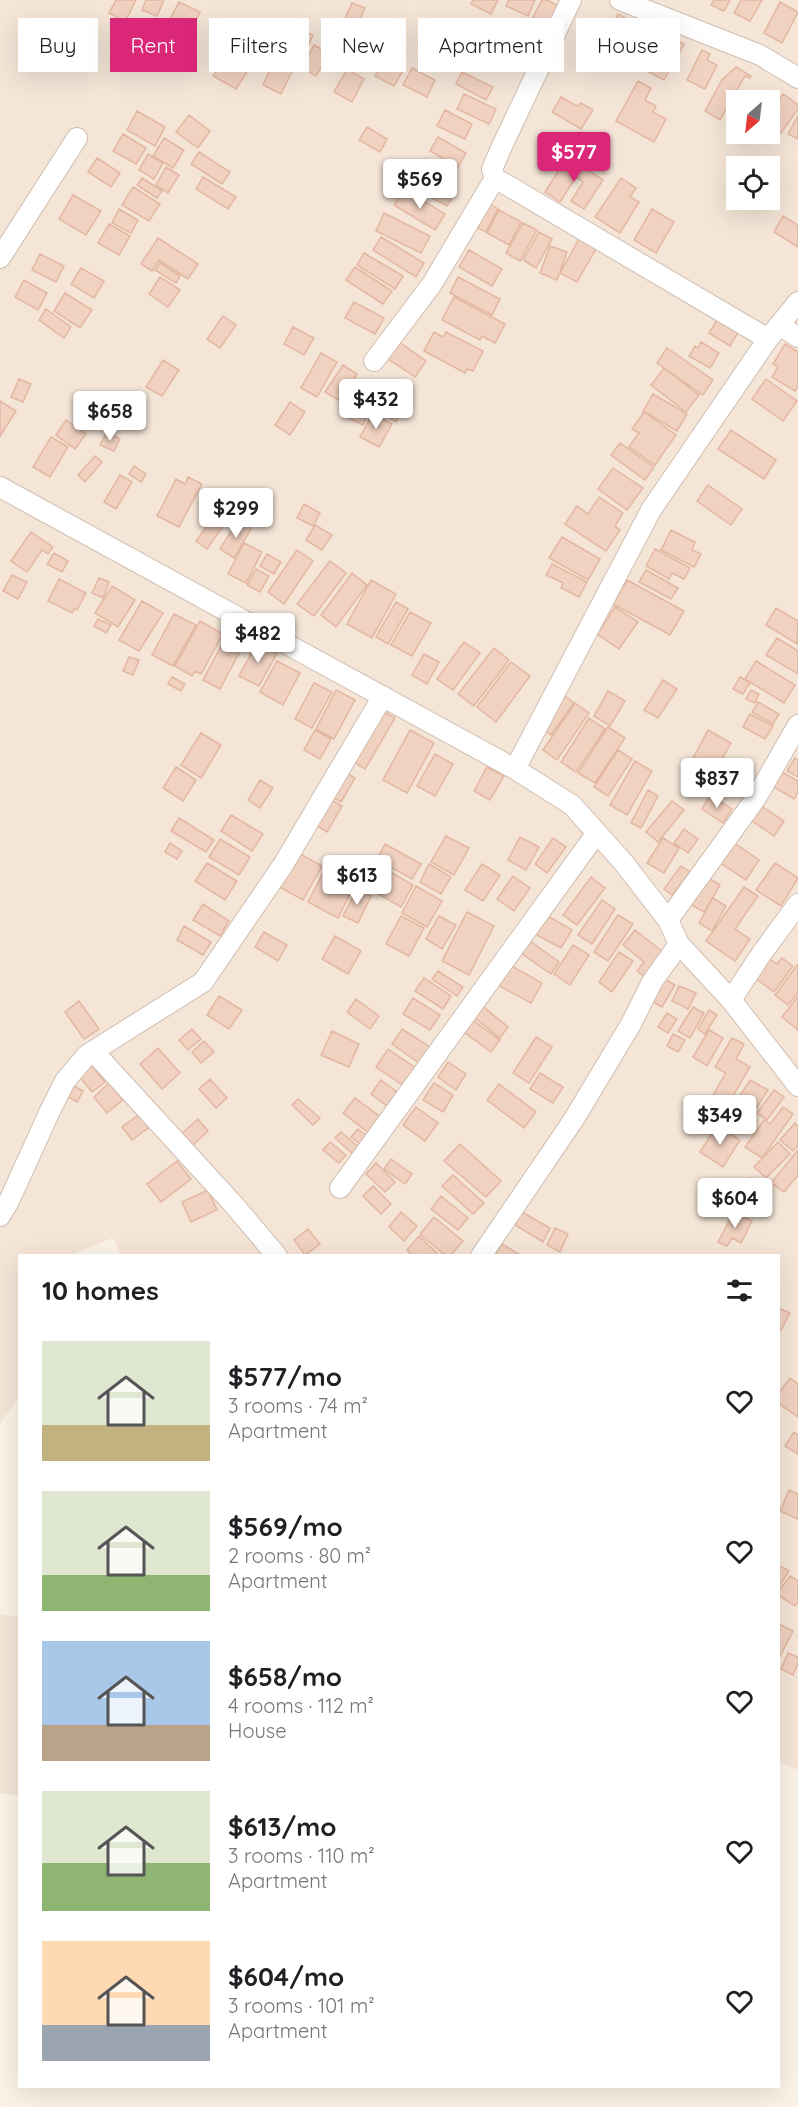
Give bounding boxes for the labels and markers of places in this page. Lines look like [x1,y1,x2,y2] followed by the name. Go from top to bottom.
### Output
[538,132,610,183] pin: $577
[384,159,456,210] pin: $569
[340,379,412,430] pin: $432
[74,391,146,442] pin: $658
[200,488,272,539] pin: $299
[222,613,294,664] pin: $482
[681,758,753,809] pin: $837
[321,855,393,906] pin: $613
[684,1095,756,1146] pin: $349
[699,1178,771,1229] pin: $604

